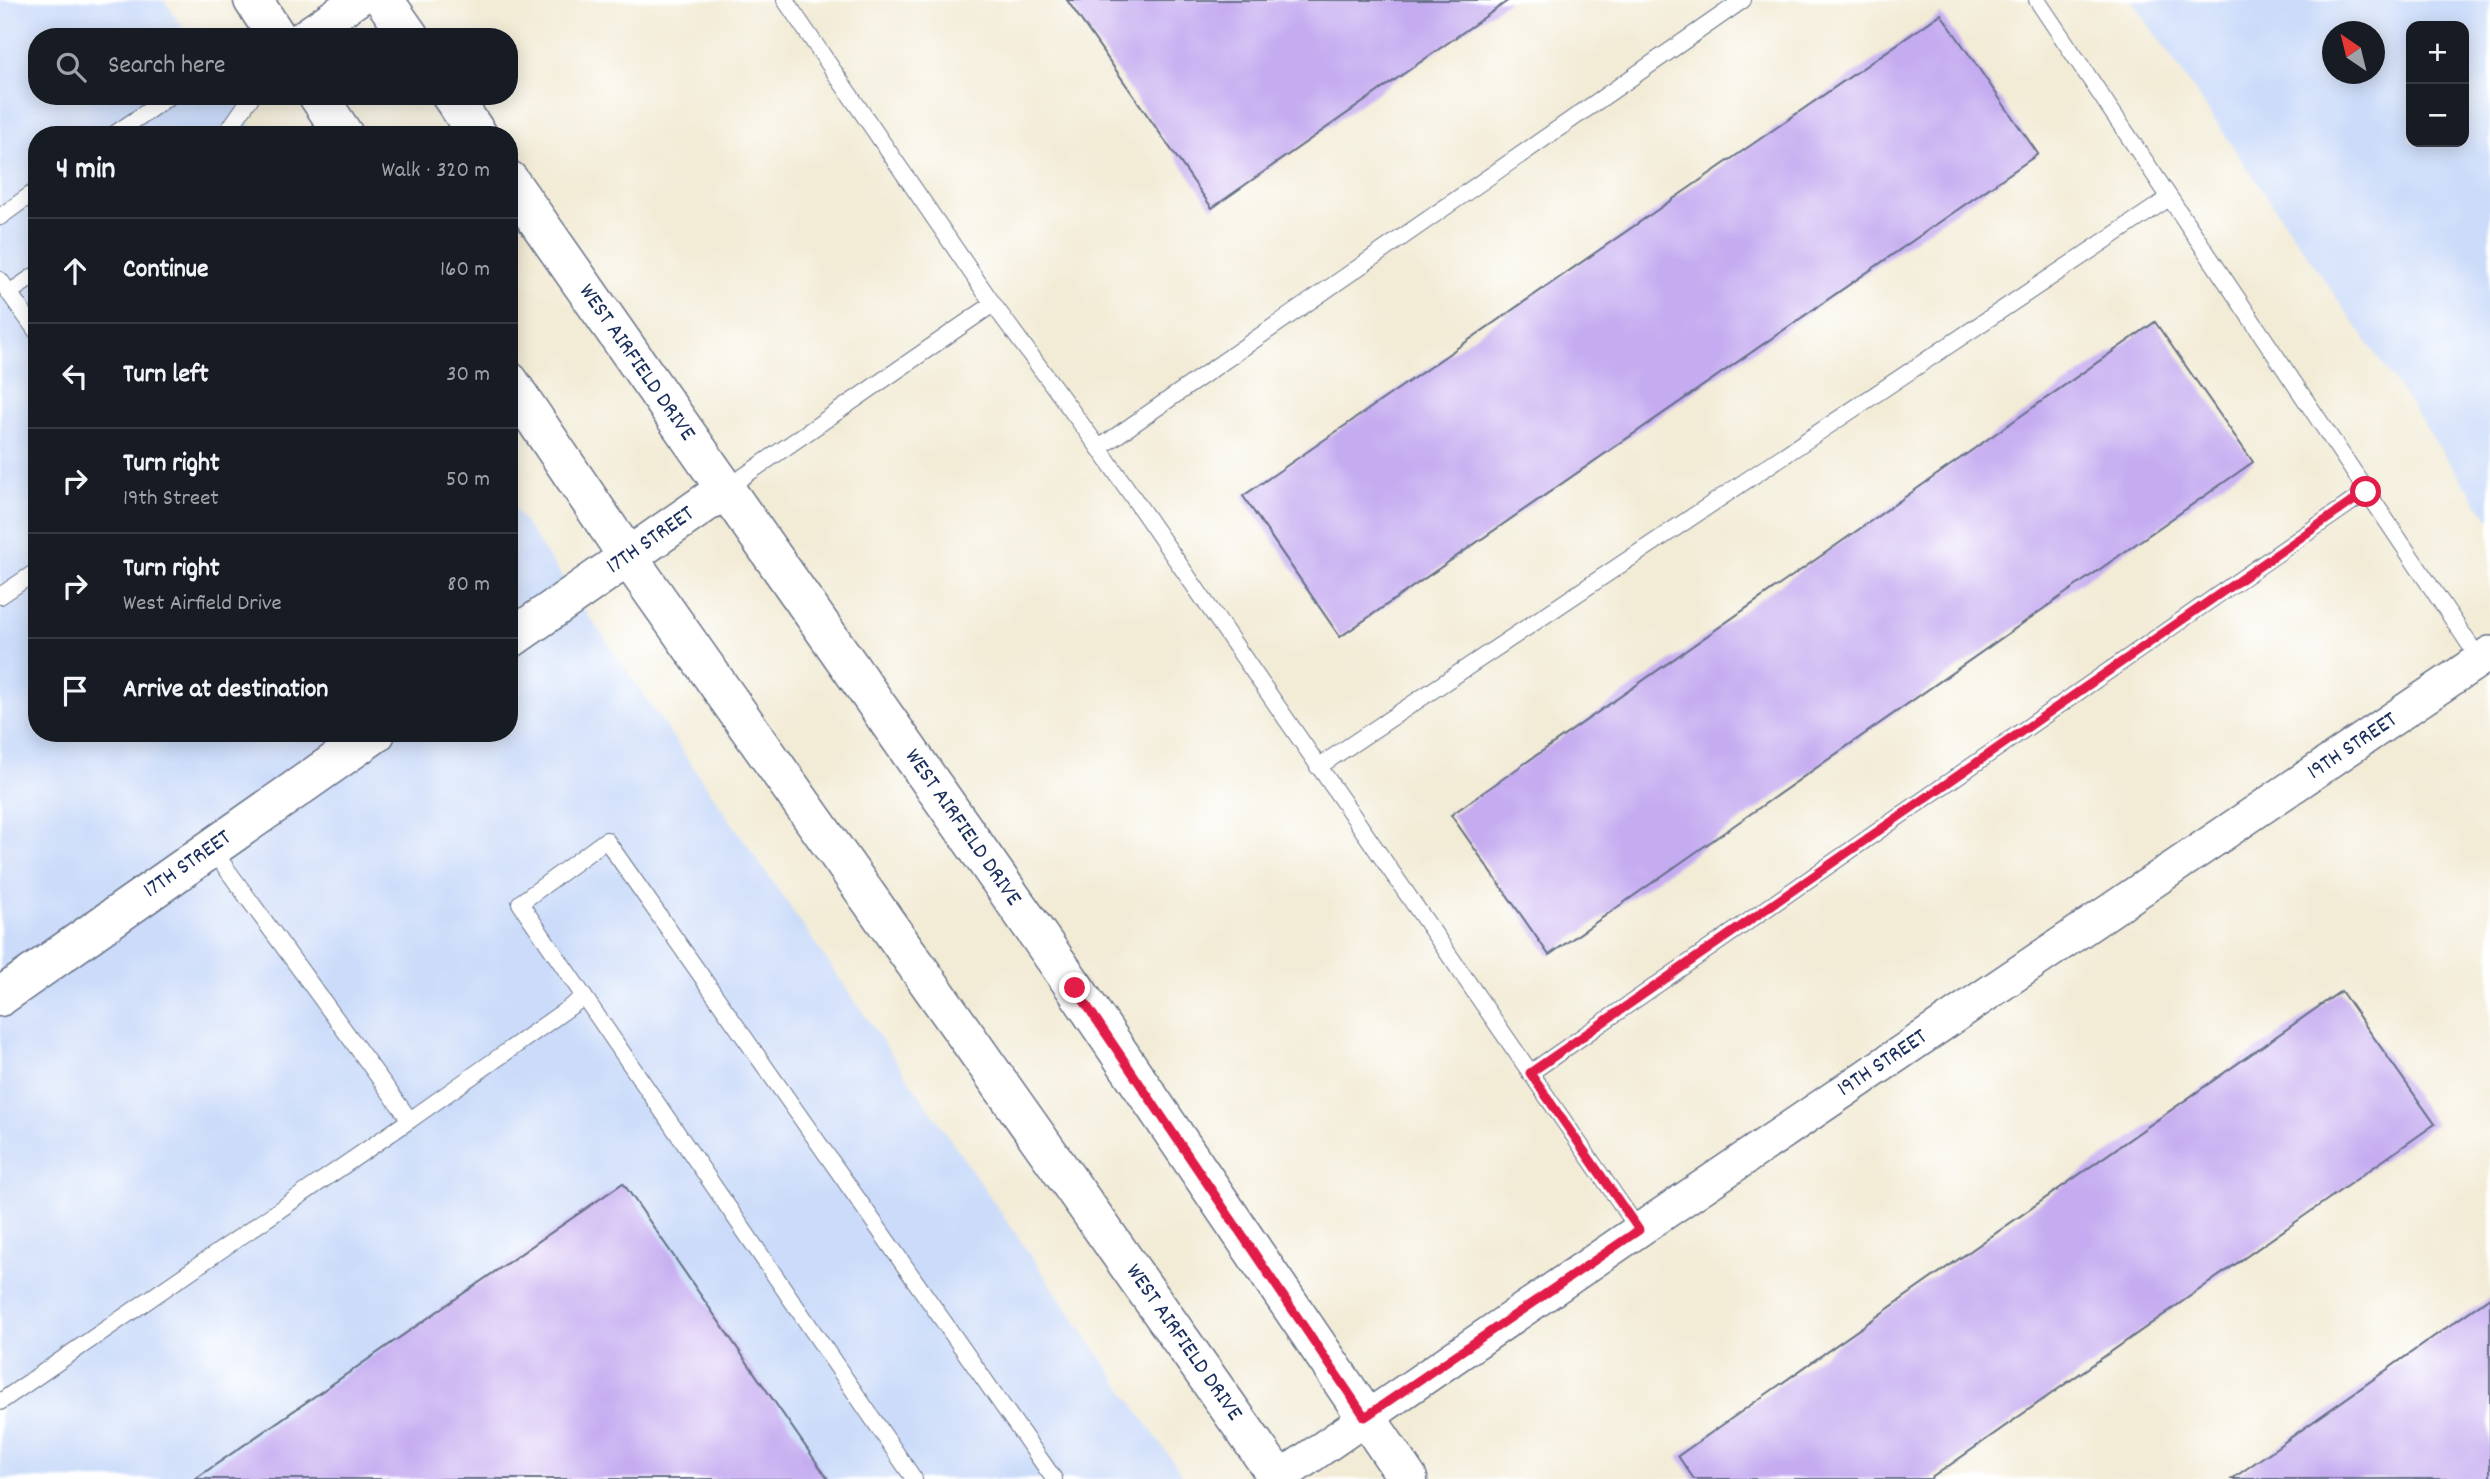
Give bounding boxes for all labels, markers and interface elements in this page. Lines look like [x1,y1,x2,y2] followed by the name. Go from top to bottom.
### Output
[2322,21,2385,84] north arrow
[2406,21,2469,147] map controls
[2406,21,2469,84] button: +
[28,28,518,105] search box
[52,48,90,86] icon: search
[108,48,226,85] text: Search here
[2406,84,2469,147] button: −
[56,150,115,193] text: 4 min
[381,155,490,188] text: Walk · 320 m
[56,252,94,290] icon: ahead
[123,252,208,289] text: Continue
[440,254,490,287] text: 160 m
[569,278,703,449] street label: WEST AIRFIELD DRIVE
[56,357,94,395] icon: left
[123,357,209,394] text: Turn left
[446,359,490,392] text: 30 m
[123,446,220,483] text: Turn right
[56,462,94,500] icon: right
[446,464,490,497] text: 50 m
[2350,476,2381,507] route start
[123,483,219,516] text: 19th Street
[600,499,702,583] street label: 17TH STREET
[123,551,220,588] text: Turn right
[56,567,94,605] icon: right
[447,569,490,602] text: 80 m
[123,588,282,621] text: West Airfield Drive
[56,672,94,710] icon: arrive
[123,672,328,709] text: Arrive at destination
[2301,705,2405,789] street label: 19TH STREET
[895,743,1029,914] street label: WEST AIRFIELD DRIVE
[137,823,239,907] street label: 17TH STREET
[1059,972,1090,1003] route end
[1831,1022,1935,1106] street label: 19TH STREET
[1116,1258,1250,1429] street label: WEST AIRFIELD DRIVE

